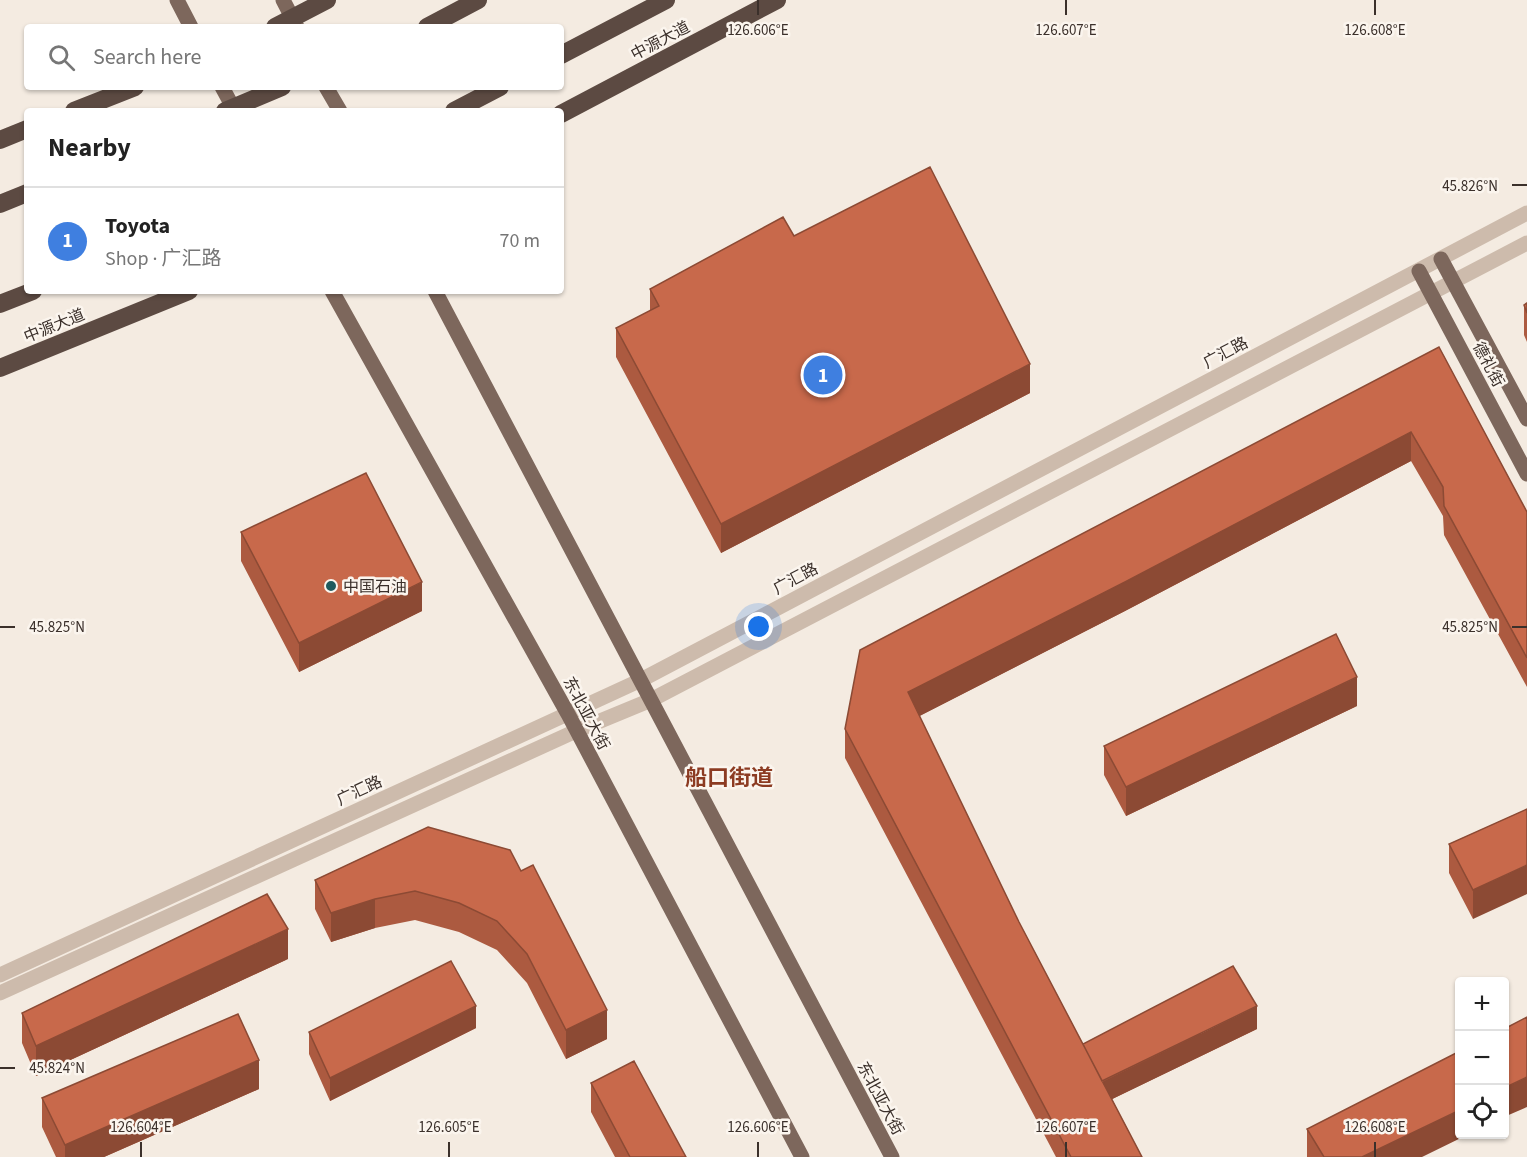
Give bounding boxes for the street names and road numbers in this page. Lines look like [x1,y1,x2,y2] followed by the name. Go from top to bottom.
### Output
[627,16,694,66] street label: 中源大道
[21,304,88,348] street label: 中源大道
[1199,332,1252,374] street label: 广汇路
[1467,338,1509,391] street label: 德礼街
[769,558,822,600] street label: 广汇路
[558,673,615,754] street label: 东北亚大街
[333,771,386,811] street label: 广汇路
[852,1058,909,1139] street label: 东北亚大街

